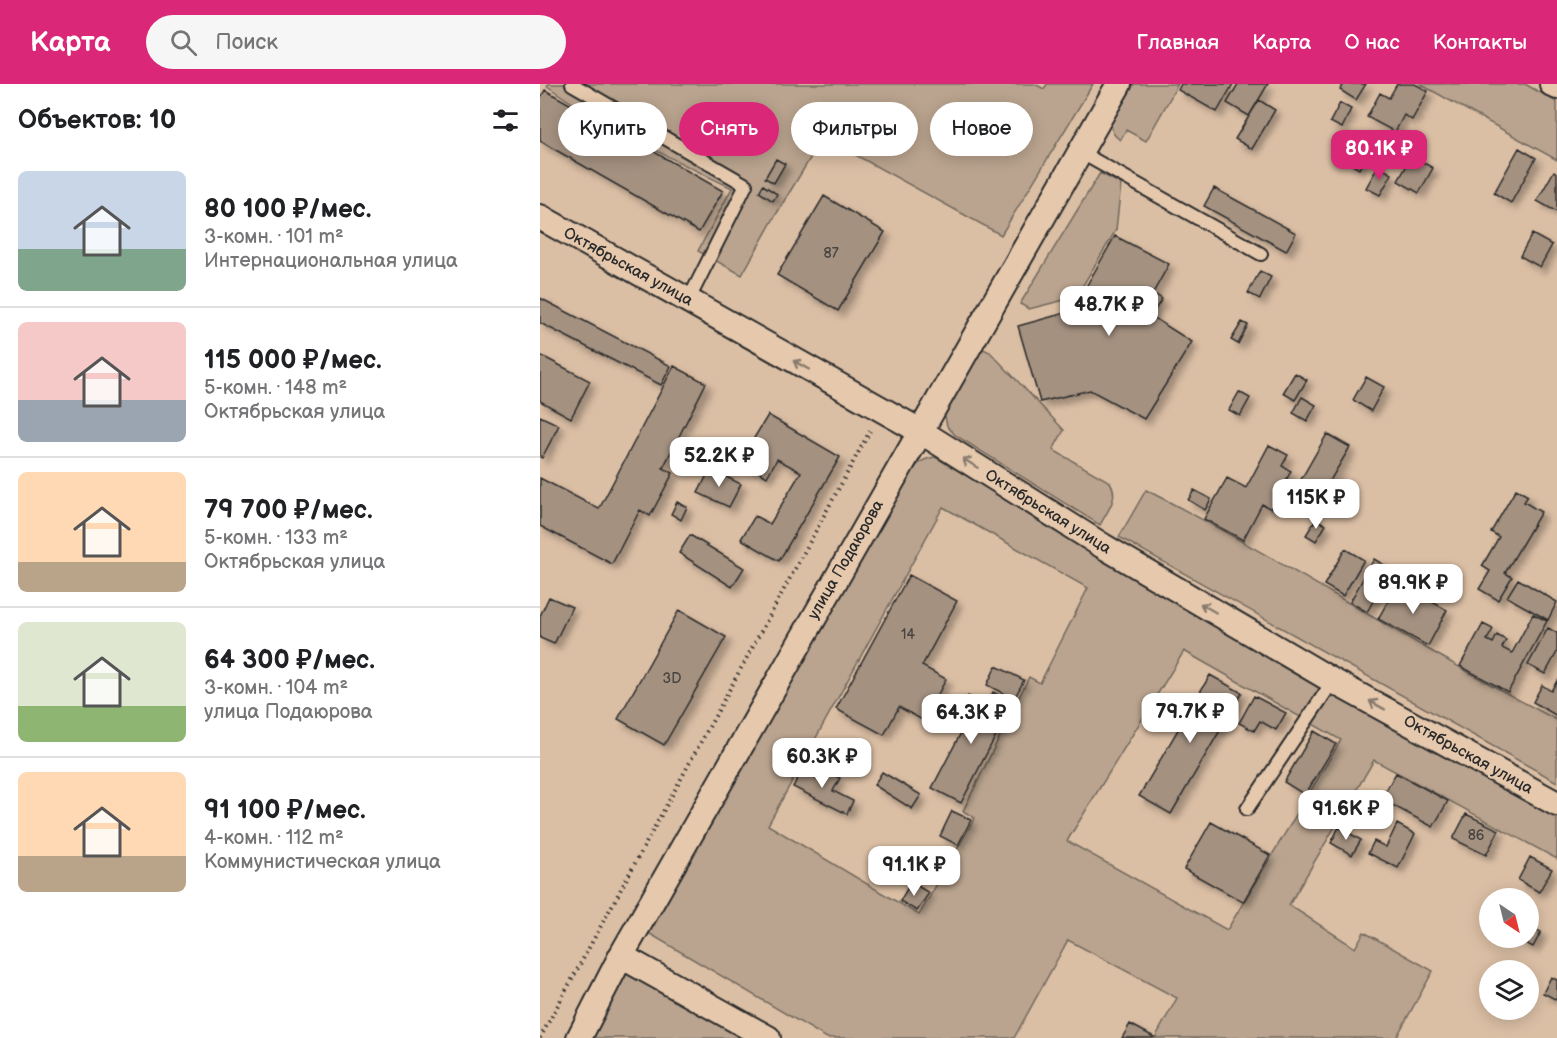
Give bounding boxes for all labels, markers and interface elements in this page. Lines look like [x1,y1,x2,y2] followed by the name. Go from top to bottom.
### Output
[146,15,566,69] search box
[30,26,110,59] text: Карта
[167,26,200,59] icon: search
[215,29,278,56] text: Поиск
[1136,30,1219,55] text: Главная
[1252,30,1311,55] text: Карта
[1344,30,1400,55] text: О нас
[1433,30,1527,55] text: Контакты
[558,102,667,156] chip: Купить
[679,102,779,156] chip: Снять
[791,102,918,156] chip: Фильтры
[930,102,1033,156] chip: Новое
[489,104,522,137] icon: filters
[18,105,176,136] text: Объектов: 10
[1324,130,1434,181] pin: 80.1K ₽
[1345,137,1413,161] text: 80.1K ₽
[204,194,371,225] text: 80 100 ₽/мес.
[66,195,138,267] icon: home
[560,224,697,311] street label: Октябрьская улица
[204,225,344,249] text: 3-комн. · 101 m²
[823,245,839,262] house number: 87
[204,249,458,273] text: Интернациональная улица
[1054,286,1164,337] pin: 48.7K ₽
[1074,293,1144,317] text: 48.7K ₽
[204,345,382,376] text: 115 000 ₽/мес.
[66,346,138,418] icon: home
[793,358,810,370] one-way arrow
[204,376,347,400] text: 5-комн. · 148 m²
[204,400,385,424] text: Октябрьская улица
[664,437,774,488] pin: 52.2K ₽
[684,444,754,468] text: 52.2K ₽
[961,456,978,469] one-way arrow
[981,466,1115,559] street label: Октябрьская улица
[1267,479,1365,530] pin: 115K ₽
[1286,486,1346,510] text: 115K ₽
[204,495,373,526] text: 79 700 ₽/мес.
[66,496,138,568] icon: home
[804,496,888,623] street label: улица Подаюрова
[204,526,348,550] text: 5-комн. · 133 m²
[204,550,385,574] text: Октябрьская улица
[1358,564,1468,615] pin: 89.9K ₽
[1378,571,1448,595] text: 89.9K ₽
[1200,601,1217,613] one-way arrow
[901,626,915,643] house number: 14
[204,645,375,676] text: 64 300 ₽/мес.
[66,646,138,718] icon: home
[663,670,681,687] house number: 3D
[204,676,348,700] text: 3-комн. · 104 m²
[1135,693,1245,744] pin: 79.7K ₽
[916,694,1026,745] pin: 64.3K ₽
[1369,699,1386,711] one-way arrow
[204,700,372,724] text: улица Подаюрова
[1156,700,1224,724] text: 79.7K ₽
[936,701,1006,725] text: 64.3K ₽
[1400,712,1537,799] street label: Октябрьская улица
[767,738,877,789] pin: 60.3K ₽
[786,745,858,769] text: 60.3K ₽
[1291,790,1401,841] pin: 91.6K ₽
[204,795,366,826] text: 91 100 ₽/мес.
[66,796,138,868] icon: home
[1312,797,1380,821] text: 91.6K ₽
[204,826,344,850] text: 4-комн. · 112 m²
[1468,827,1485,844] house number: 86
[859,846,969,897] pin: 91.1K ₽
[204,850,441,874] text: Коммунистическая улица
[882,853,946,877] text: 91.1K ₽
[1479,888,1539,948] north arrow
[1479,888,1539,1020] map controls
[1479,960,1539,1020] button: layers

